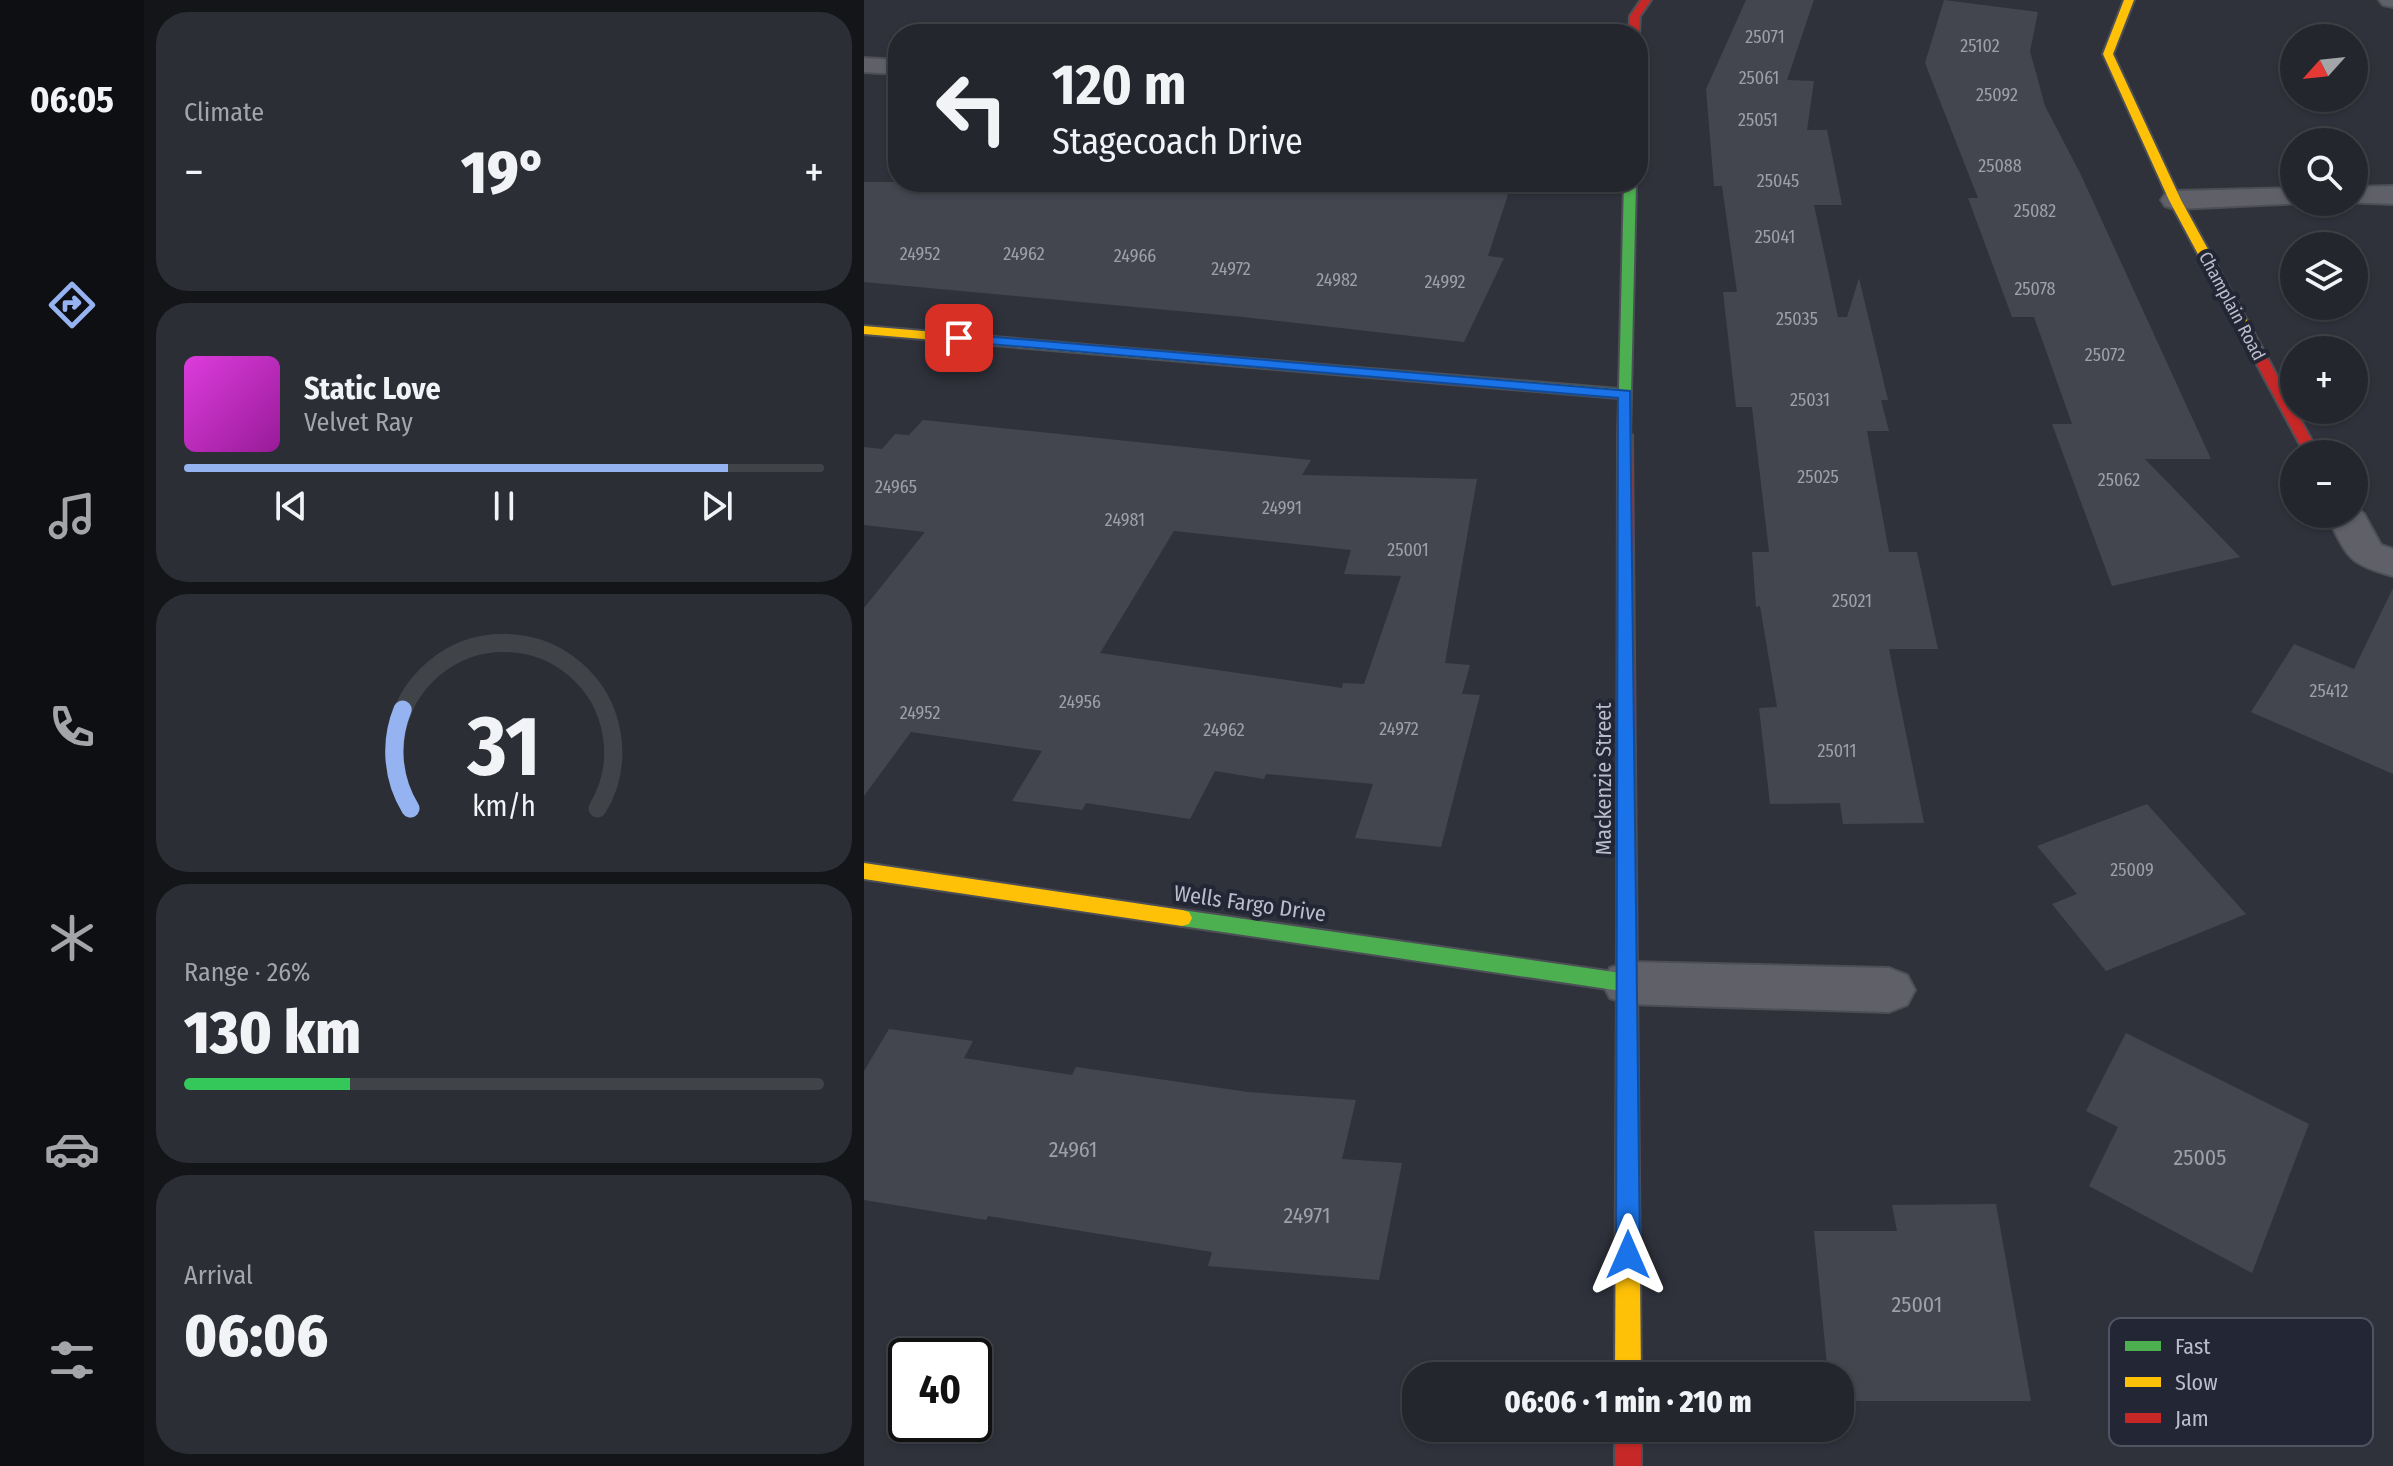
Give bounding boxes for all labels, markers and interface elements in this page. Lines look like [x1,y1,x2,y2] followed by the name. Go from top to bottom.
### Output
[2280,24,2368,112] north arrow
[2280,24,2368,528] map controls
[1745,26,1785,48] house number: 25071
[1960,35,2000,57] house number: 25102
[1052,52,1187,119] text: 120 m
[920,56,1024,160] icon: left
[1739,67,1779,89] house number: 25061
[30,78,114,122] text: 06:05
[1976,84,2018,106] house number: 25092
[184,97,264,128] text: Climate
[1738,109,1778,131] house number: 25051
[1052,120,1303,164] text: Stagecoach Drive
[2280,128,2368,216] button: search
[461,137,547,209] text: 19°
[184,146,204,199] text: −
[804,146,824,199] text: +
[1978,155,2022,177] house number: 25088
[1757,170,1799,192] house number: 25045
[2014,200,2056,222] house number: 25082
[1755,226,1795,248] house number: 25041
[2280,232,2368,320] button: layers
[900,243,940,265] house number: 24952
[1003,243,1045,265] house number: 24962
[1114,245,1156,267] house number: 24966
[2194,248,2270,364] street label: Champlain Road
[1211,258,1251,280] house number: 24972
[1316,269,1358,291] house number: 24982
[1424,271,1466,293] house number: 24992
[44,277,100,333] icon: directions
[2014,278,2056,300] house number: 25078
[925,304,993,372] pin
[1776,308,1818,330] house number: 25035
[937,316,981,360] icon: arrive
[2280,336,2368,424] button: +
[2085,344,2125,366] house number: 25072
[304,371,441,407] text: Static Love
[1790,389,1830,411] house number: 25031
[304,407,413,438] text: Velvet Ray
[2280,440,2368,528] button: −
[1797,466,1839,488] house number: 25025
[2098,469,2140,491] house number: 25062
[875,476,917,498] house number: 24965
[269,484,313,528] icon: previous
[482,484,526,528] icon: pause
[695,484,739,528] icon: next
[44,488,100,544] icon: music
[1262,497,1302,519] house number: 24991
[1105,509,1145,531] house number: 24981
[1387,539,1429,561] house number: 25001
[1832,590,1872,612] house number: 25021
[2310,680,2349,702] house number: 25412
[1059,691,1101,713] house number: 24956
[467,697,540,797] text: 31
[44,699,100,755] icon: phone
[900,702,940,724] house number: 24952
[1590,702,1617,855] street label: Mackenzie Street
[1379,718,1419,740] house number: 24972
[1203,719,1245,741] house number: 24962
[1818,740,1856,762] house number: 25011
[472,789,536,824] text: km/h
[2110,859,2154,881] house number: 25009
[1172,879,1328,928] street label: Wells Fargo Drive
[44,910,100,966] icon: climate
[184,957,311,988] text: Range · 26%
[184,997,361,1069] text: 130 km
[44,1121,100,1177] icon: car
[1049,1136,1097,1163] house number: 24961
[2174,1144,2226,1171] house number: 25005
[1283,1202,1331,1229] house number: 24971
[1586,1213,1670,1297] position arrow
[184,1260,253,1291] text: Arrival
[1892,1291,1942,1318] house number: 25001
[184,1300,328,1372] text: 06:06
[2109,1318,2373,1446] legend
[44,1332,100,1388] icon: filters
[2175,1333,2211,1360] text: Fast
[888,1338,992,1442] speed limit sign: 40
[2175,1369,2218,1396] text: Slow
[1504,1384,1752,1420] text: 06:06 · 1 min · 210 m
[2175,1405,2209,1432] text: Jam

